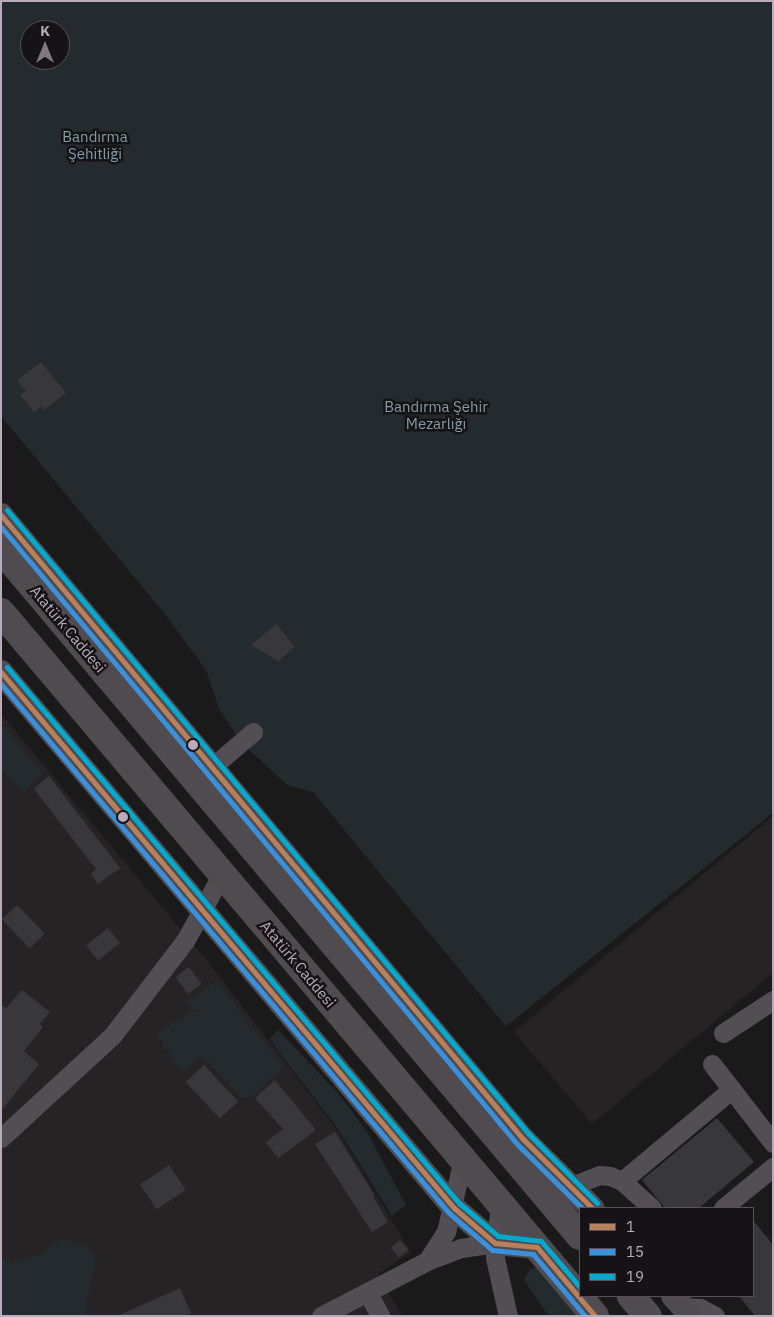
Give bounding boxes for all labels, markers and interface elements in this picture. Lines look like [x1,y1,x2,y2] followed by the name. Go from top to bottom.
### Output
[20,20,70,70] north arrow
[40,22,50,40] text: K
[62,127,128,162] park label: Bandırma Şehitliği
[384,397,488,432] park label: Bandırma Şehir Mezarlığı
[27,582,109,676] street label: Atatürk Caddesi
[188,740,198,750] unlabelled marker
[118,812,128,822] unlabelled marker
[257,917,339,1011] street label: Atatürk Caddesi
[579,1207,754,1297] legend
[626,1217,635,1236] text: 1
[626,1242,644,1261] text: 15
[626,1267,644,1286] text: 19

